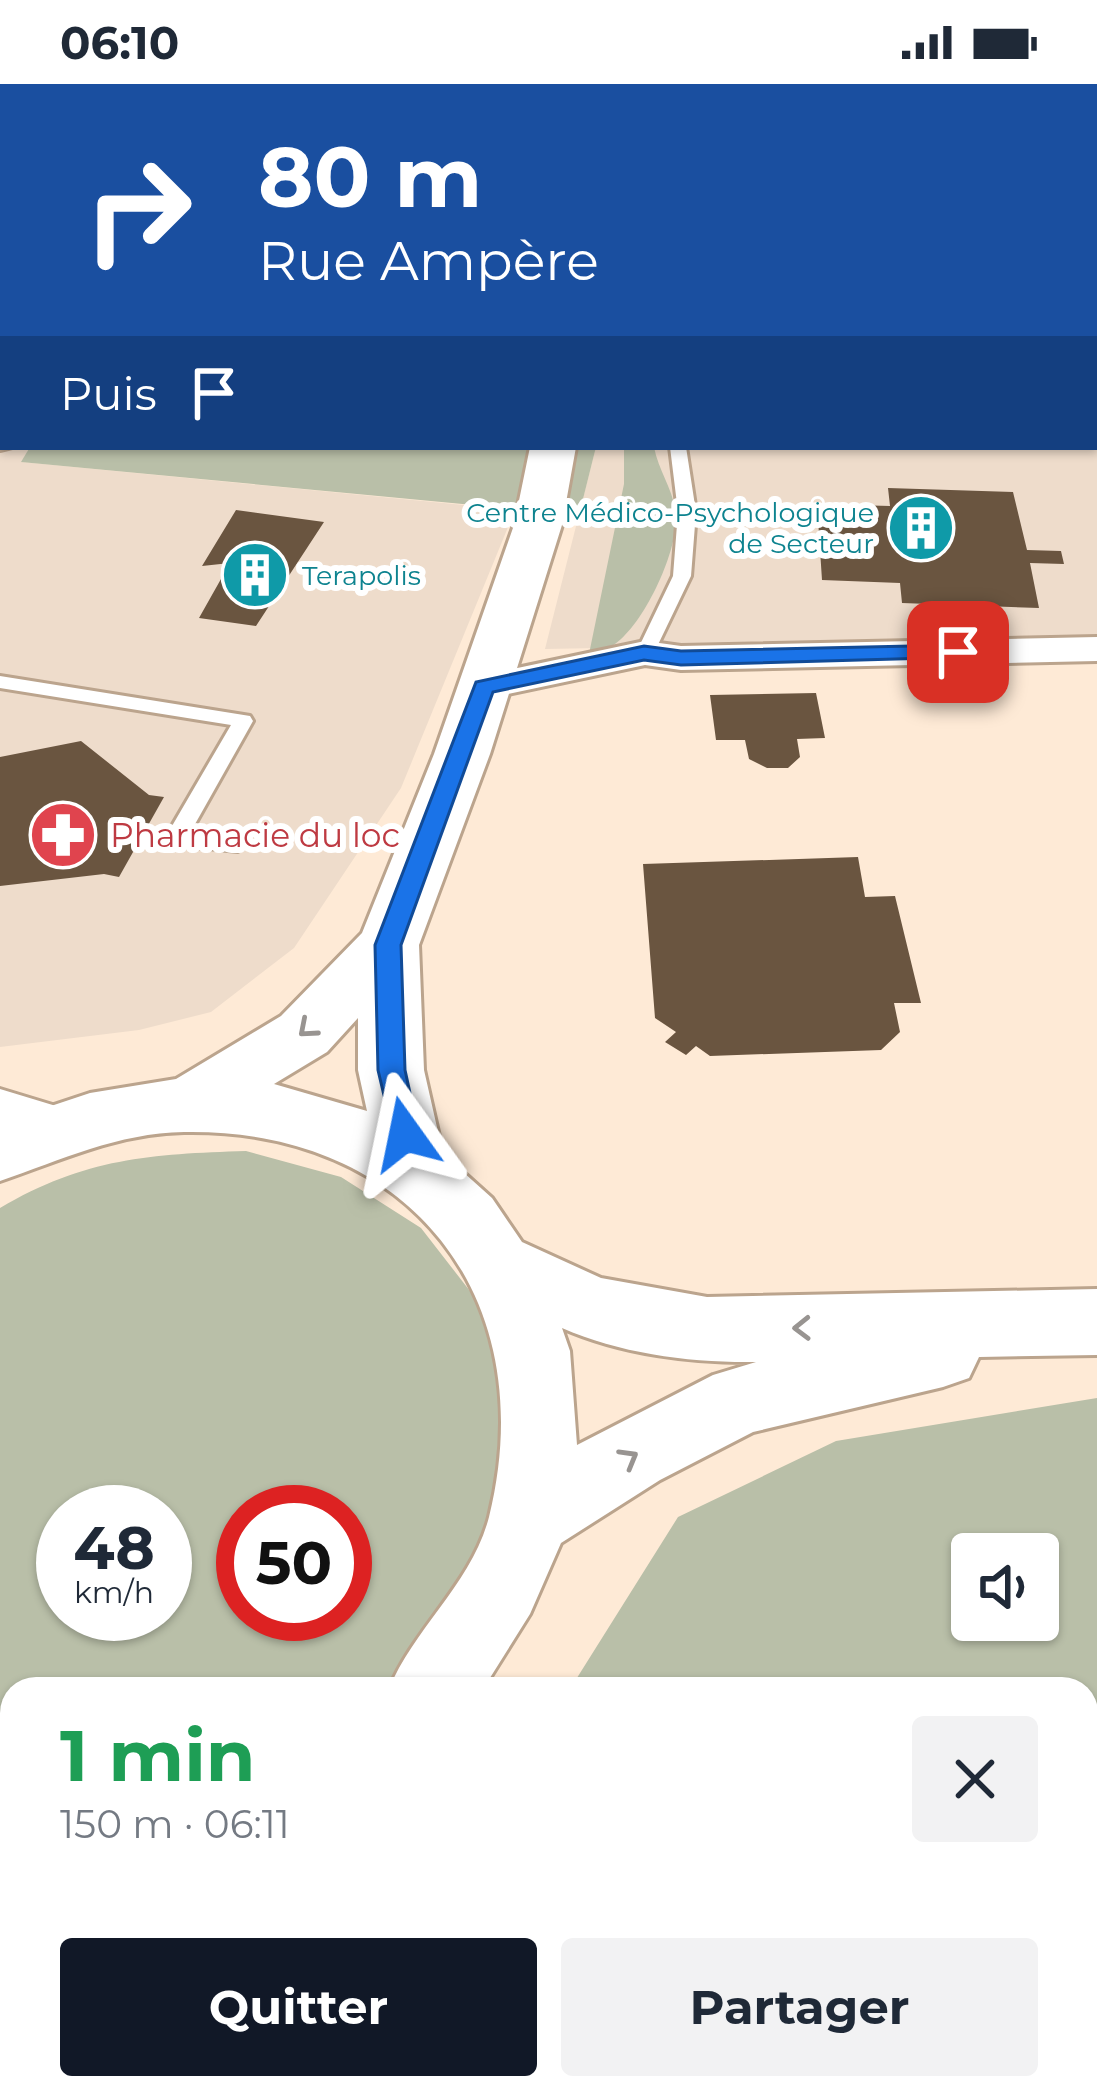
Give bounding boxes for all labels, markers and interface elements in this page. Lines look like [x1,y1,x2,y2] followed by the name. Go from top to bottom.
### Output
[60,15,179,70] text: 06:10
[258,126,482,228] text: 80 m
[60,132,216,288] icon: right
[258,228,599,294] text: Rue Ampère
[181,360,247,426] icon: arrive
[60,366,157,421] text: Puis
[886,493,956,563] building icon: Centre Médico-Psychologique de Secteur
[466,496,874,560] place label: Centre Médico-Psychologique de Secteur
[220,540,290,610] building icon: Terapolis
[302,559,421,592] place label: Terapolis
[907,601,1009,703] pin
[925,619,991,685] icon: arrive
[28,800,98,870] pharmacy icon: Pharmacie du loc
[110,815,400,855] place label: Pharmacie du loc
[298,1014,320,1036] one-way arrow
[342,1071,468,1197] position arrow
[792,1314,811,1340] one-way arrow
[616,1449,638,1472] one-way arrow
[216,1485,372,1641] speed limit sign: 50
[73,1511,155,1584] text: 48
[951,1533,1059,1641] map controls
[951,1533,1059,1641] button: sound
[74,1574,154,1611] text: km/h
[60,1711,256,1799] text: 1 min
[912,1716,1038,1842] button: close
[60,1800,290,1848] text: 150 m · 06:11
[60,1938,537,2076] button: Quitter
[561,1938,1038,2076] button: Partager

